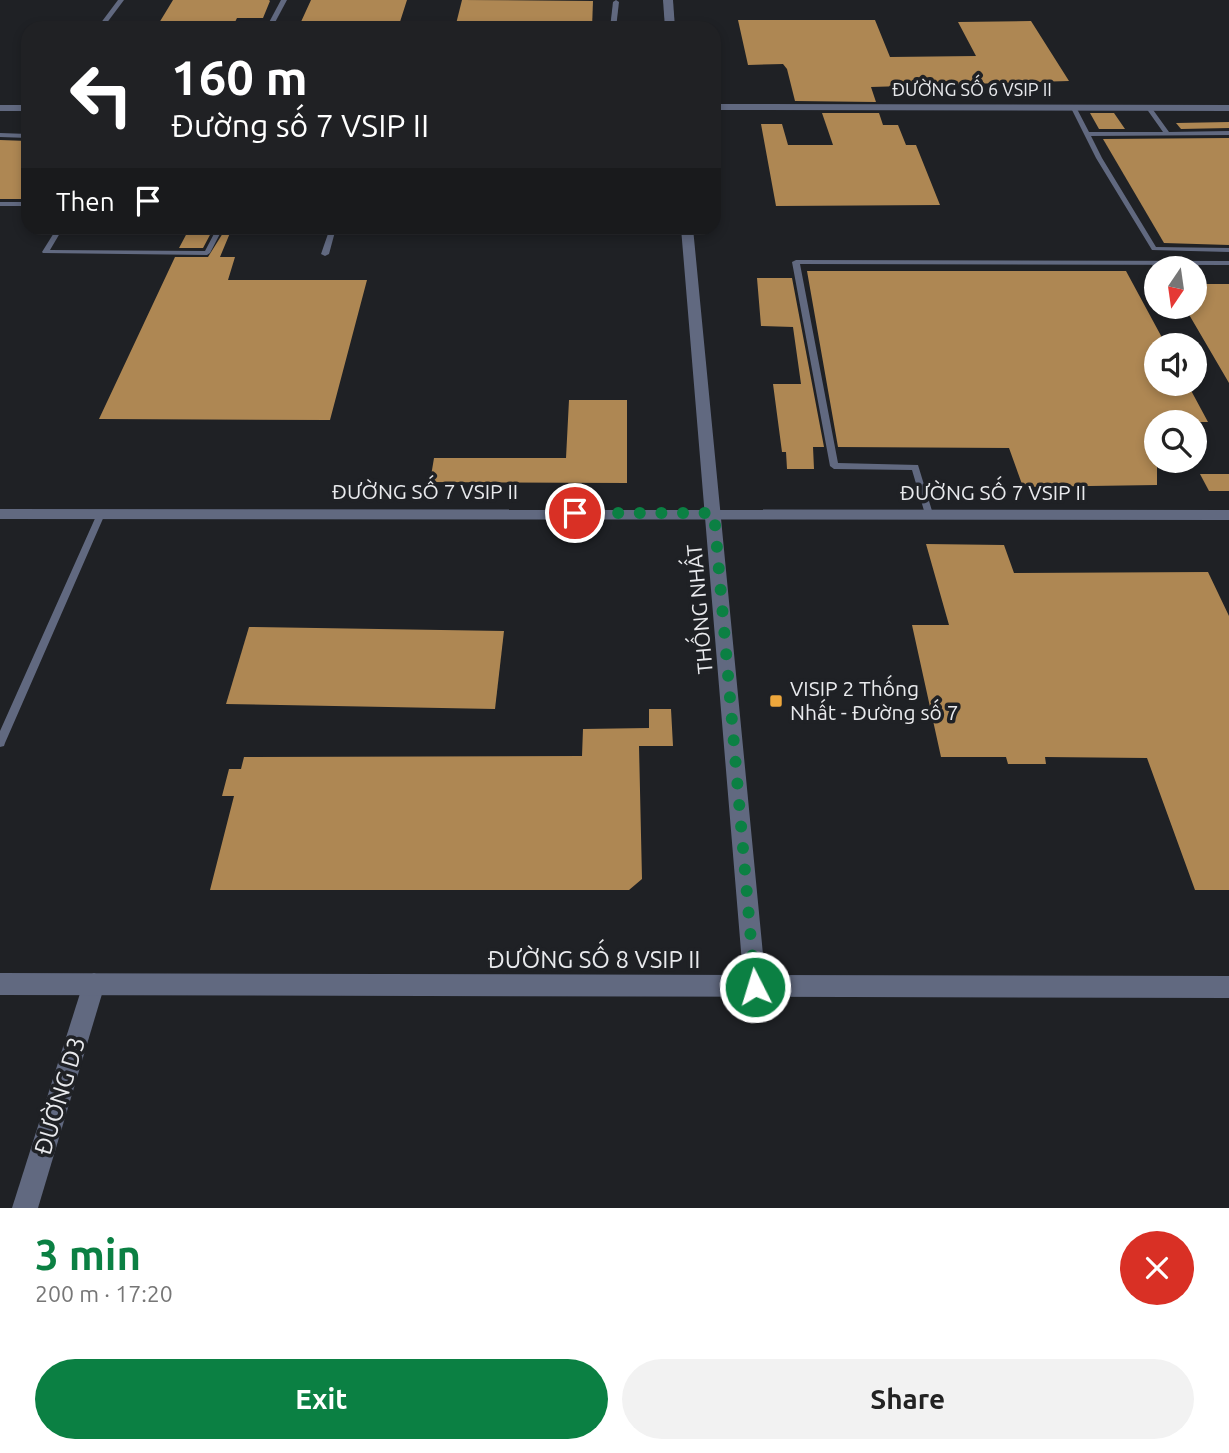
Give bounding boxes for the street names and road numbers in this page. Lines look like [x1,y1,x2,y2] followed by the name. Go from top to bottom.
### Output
[892,74,1052,99] street label: ĐƯỜNG SỐ 6 VSIP II
[332,474,518,503] street label: ĐƯỜNG SỐ 7 VSIP II
[900,475,1086,504] street label: ĐƯỜNG SỐ 7 VSIP II
[676,543,717,675] street label: THỐNG NHẤT
[487,938,701,973] street label: ĐƯỜNG SỐ 8 VSIP II
[27,1033,90,1158] street label: ĐƯỜNG D3

